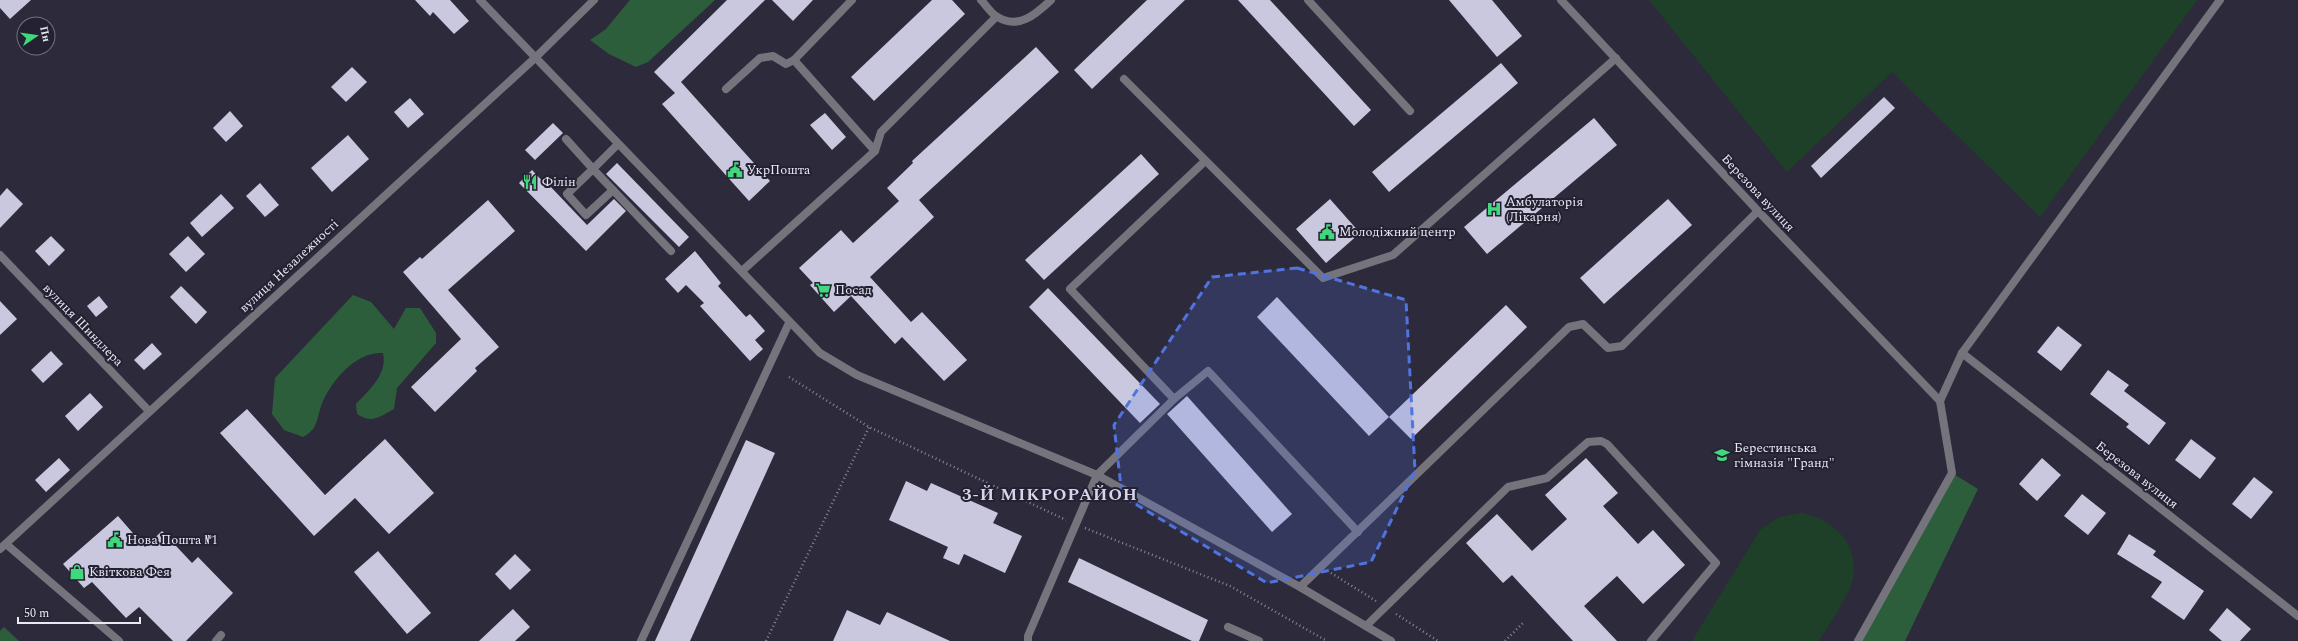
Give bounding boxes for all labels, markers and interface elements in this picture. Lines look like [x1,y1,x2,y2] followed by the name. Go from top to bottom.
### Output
[16,16,56,56] north arrow
[35,24,55,44] text: Пн
[1716,150,1800,237] street label: Березова вулиця
[747,160,811,180] place label: УкрПошта
[726,161,744,179] public building icon: УкрПошта
[542,172,576,192] place label: Філін
[521,173,539,191] restaurant icon: Філін
[1506,192,1583,227] place label: Амбулаторія (Лікарня)
[1485,200,1503,218] hospital icon: Амбулаторія (Лікарня)
[235,215,343,317] street label: вулиця Незалежності
[1339,222,1456,242] place label: Молодіжний центр
[1318,223,1336,241] public building icon: Молодіжний центр
[38,279,128,372] street label: вулиця Шиндлера
[835,280,872,300] place label: Посад
[814,281,832,299] supermarket icon: Посад
[2091,436,2183,514] street label: Березова вулиця
[1734,438,1835,473] place label: Берестинська гімназія "Гранд"
[1713,446,1731,464] school or university icon: Берестинська гімназія "Гранд"
[962,482,1138,508] district label: 3-Й МІКРОРАЙОН
[127,530,218,550] place label: Нова Пошта №1
[106,531,124,549] public building icon: Нова Пошта №1
[89,562,170,582] place label: Квіткова Фея
[68,563,86,581] shop icon: Квіткова Фея
[18,599,140,625] scale bar
[24,604,49,623] text: 50 m

